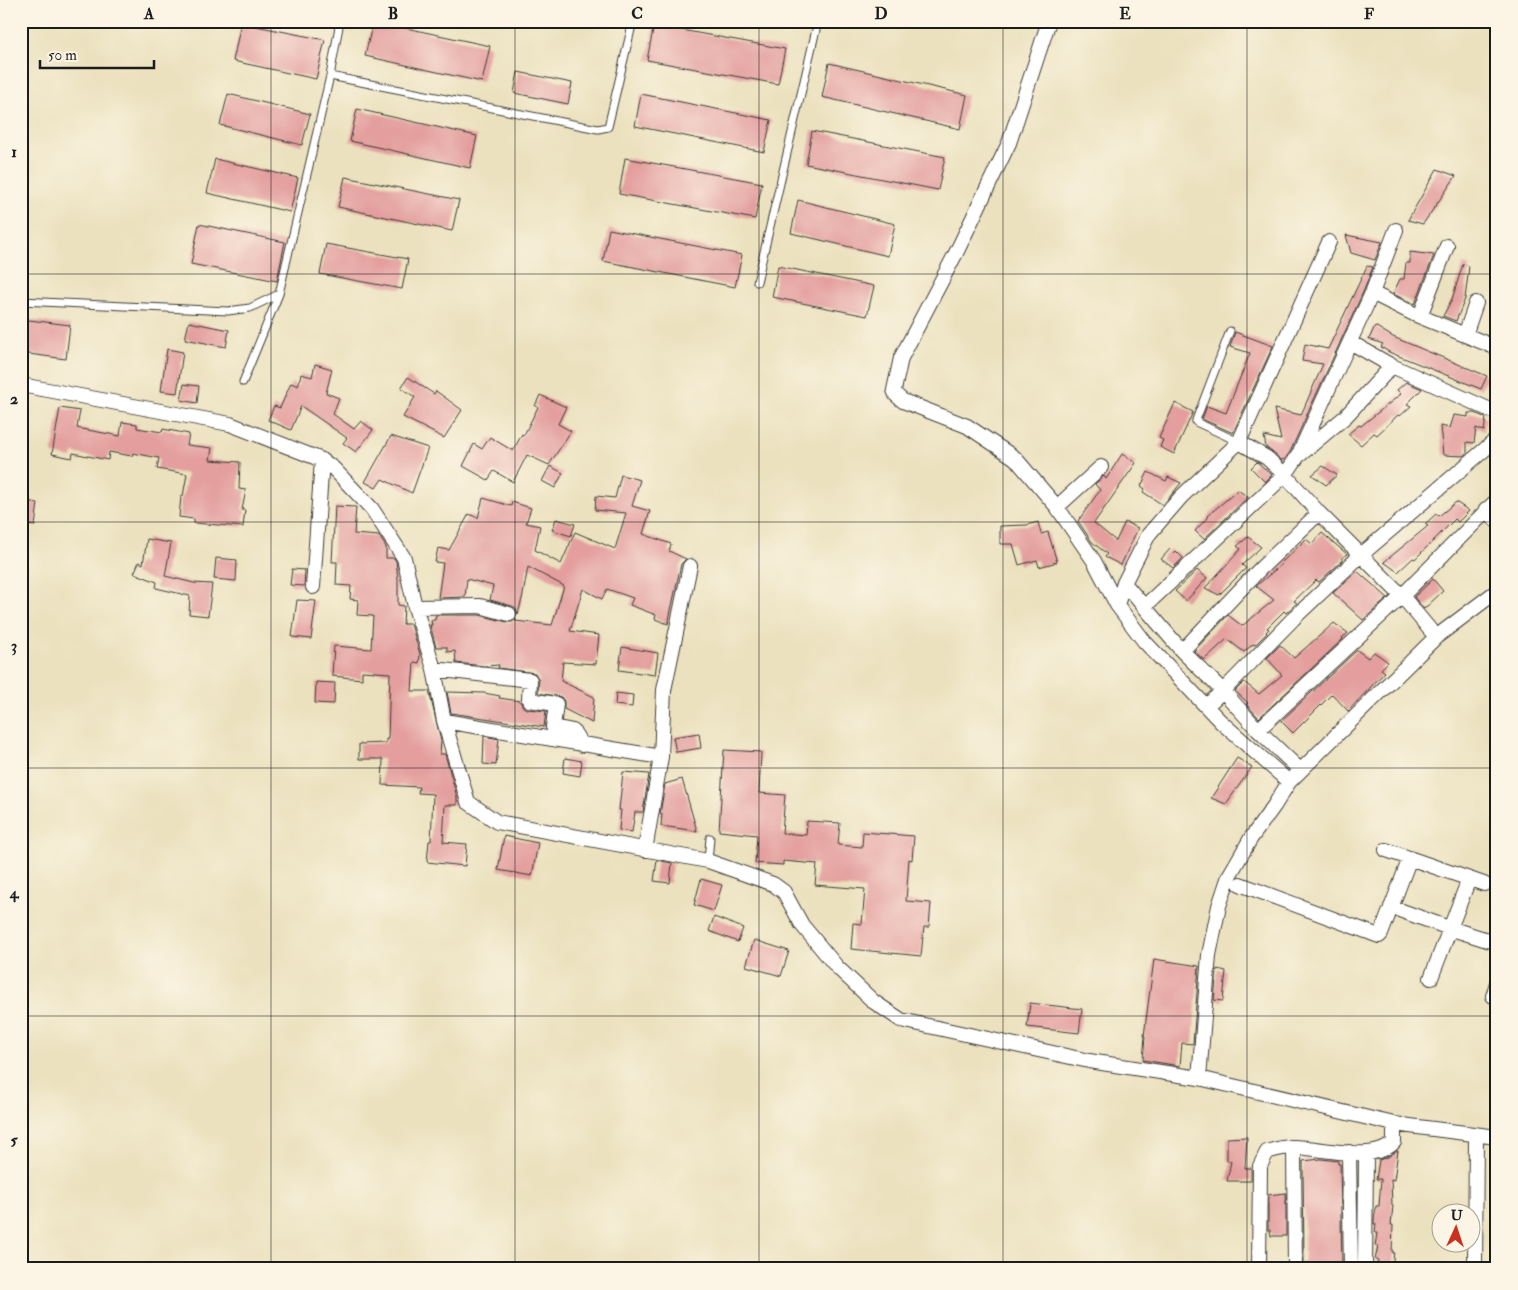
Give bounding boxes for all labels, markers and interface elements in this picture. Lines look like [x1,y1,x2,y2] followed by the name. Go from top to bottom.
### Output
[143,4,155,24] text: A
[388,4,398,24] text: B
[631,4,643,24] text: C
[874,4,888,24] text: D
[1119,4,1131,24] text: E
[1364,4,1374,24] text: F
[40,38,154,70] scale bar
[48,46,77,65] text: 50 m
[11,142,17,162] text: 1
[10,389,18,409] text: 2
[11,636,17,656] text: 3
[9,883,20,903] text: 4
[10,1130,18,1150] text: 5
[1430,1202,1480,1252] north arrow
[1450,1207,1463,1224] text: U

